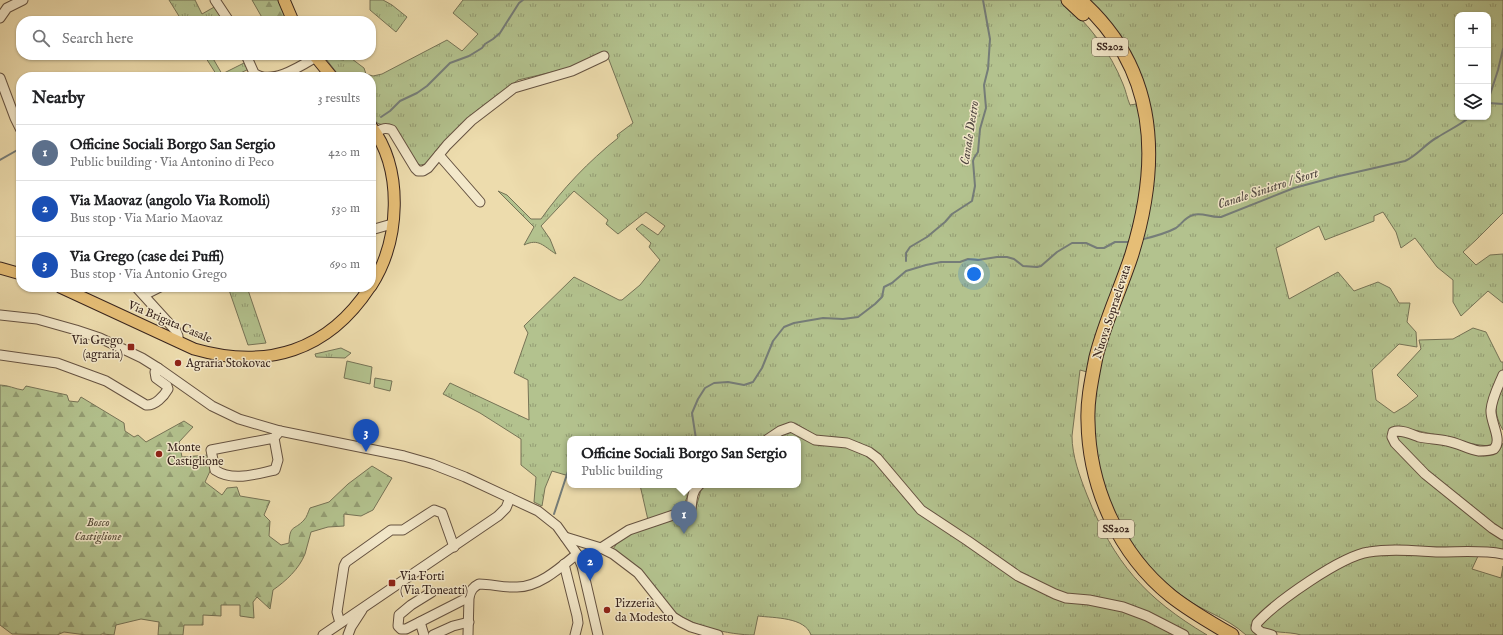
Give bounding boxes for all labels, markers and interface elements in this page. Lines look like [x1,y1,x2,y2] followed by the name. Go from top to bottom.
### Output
[1455,12,1491,120] map controls
[1455,12,1491,48] button: +
[16,16,376,60] search box
[30,27,52,49] icon: search
[62,29,133,48] text: Search here
[1092,38,1128,56] road number: SS202
[1455,48,1491,84] button: −
[1455,84,1491,120] button: layers
[32,88,85,109] text: Nearby
[318,90,360,107] text: 3 results
[957,99,984,166] water label: Canale Destro
[70,135,275,154] text: Officine Sociali Borgo San Sergio
[43,144,47,161] text: 1
[328,144,360,161] text: 420 m
[70,154,274,171] text: Public building · Via Antonino di Peco
[1215,163,1321,213] water label: Canale Sinistro / Štort
[70,191,270,210] text: Via Maovaz (angolo Via Romoli)
[42,200,48,217] text: 2
[331,200,360,217] text: 530 m
[70,210,223,227] text: Bus stop · Via Mario Maovaz
[70,247,224,266] text: Via Grego (case dei Puffi)
[43,256,47,273] text: 3
[330,256,360,273] text: 690 m
[1090,262,1136,361] street label: Nuova Sopraelevata
[964,264,984,284] your location
[70,266,227,283] text: Bus stop · Via Antonio Grego
[125,297,215,347] street label: Via Brigata Casale
[71,333,124,362] place label: Via Grego (agraria)
[126,342,136,352] marker: Via Grego (agraria)
[185,356,271,371] place label: Agraria Stokovac
[173,358,183,368] marker: Agraria Stokovac
[353,419,379,452] pin: 3
[567,436,801,488] popup
[167,440,224,469] place label: Monte Castiglione
[581,444,787,463] text: Officine Sociali Borgo San Sergio
[154,449,164,459] marker: Monte Castiglione
[581,463,663,480] text: Public building
[671,501,697,534] pin: 1
[75,515,121,545] park label: Bosco Castiglione
[1098,520,1134,538] road number: SS202
[577,548,603,581] pin: 2
[399,569,468,598] place label: Via Forti (Via Toneatti)
[387,578,397,588] marker: Via Forti (Via Toneatti)
[615,596,674,625] place label: Pizzeria da Modesto
[602,605,612,615] marker: Pizzeria da Modesto

